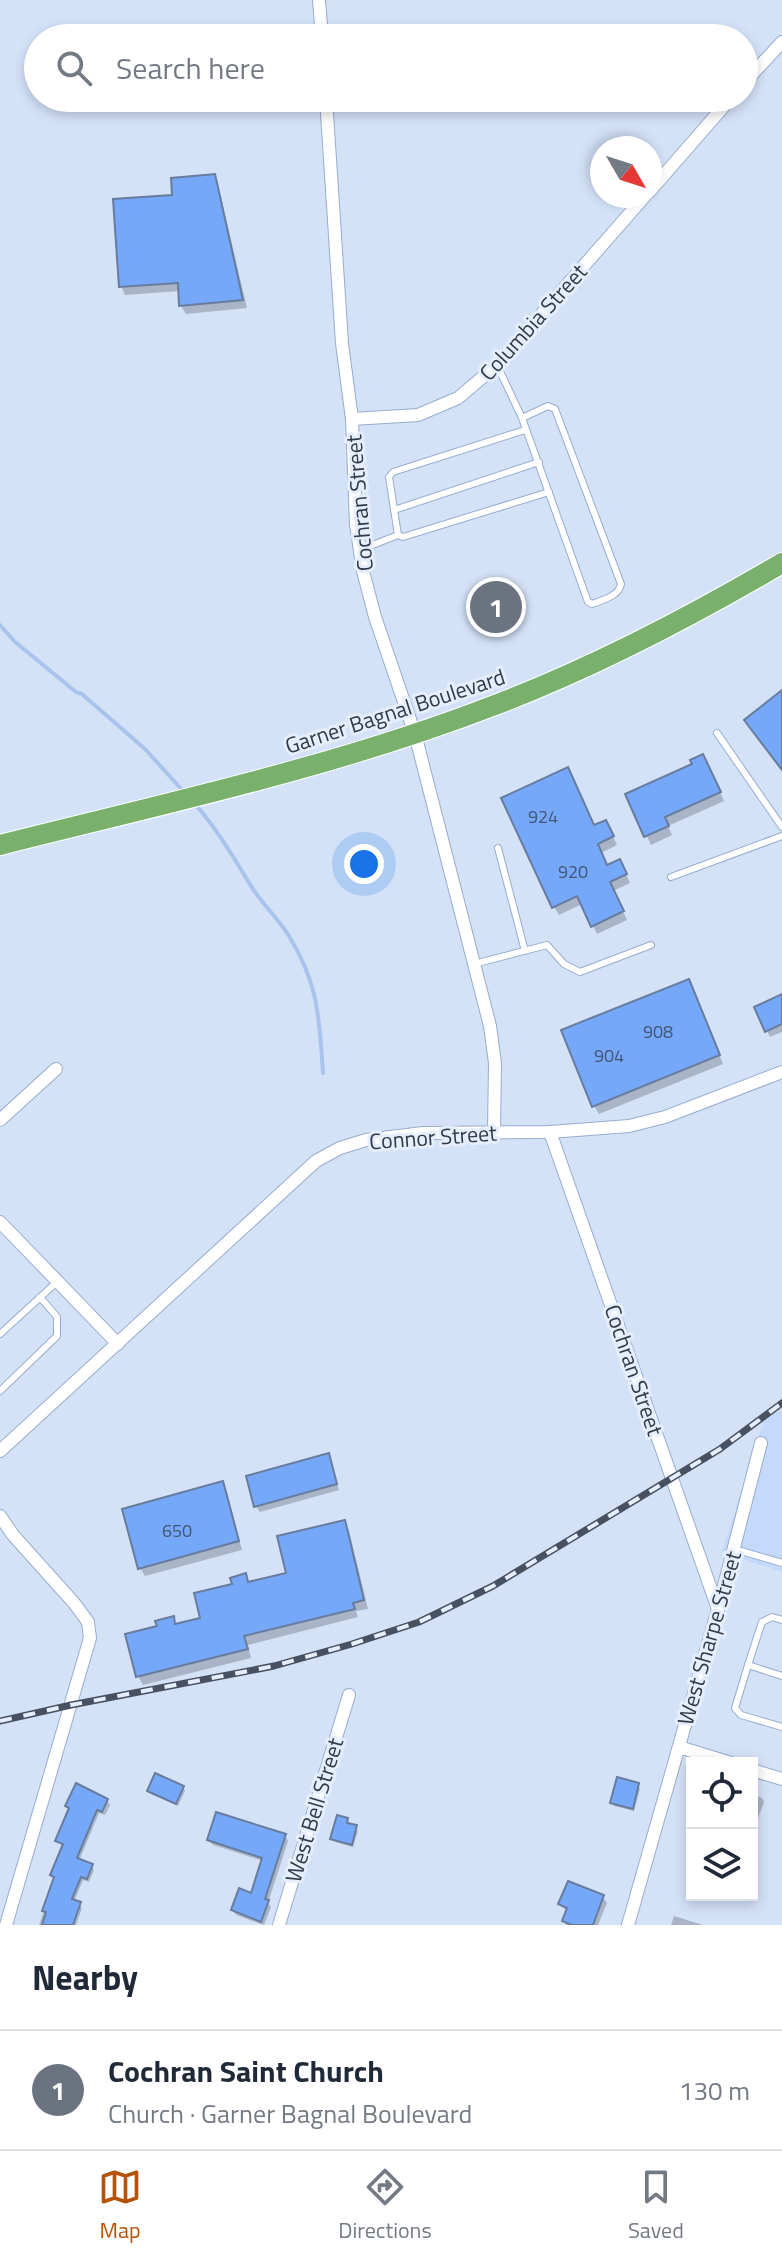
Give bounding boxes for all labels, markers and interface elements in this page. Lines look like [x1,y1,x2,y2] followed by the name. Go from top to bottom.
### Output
[24,24,758,112] search box
[116,45,265,91] text: Search here
[52,46,96,90] icon: search
[590,136,662,208] north arrow
[471,256,595,388] street label: Columbia Street
[336,433,382,573] street label: Cochran Street
[470,577,522,637] pin: 1
[281,659,509,763] street label: Garner Bagnal Boulevard
[528,803,558,830] house number: 924
[344,844,384,884] your location
[558,858,588,885] house number: 920
[643,1018,673,1045] house number: 908
[594,1042,624,1069] house number: 904
[368,1116,498,1158] street label: Connor Street
[596,1300,672,1440] street label: Cochran Street
[162,1517,192,1544] house number: 650
[668,1547,750,1729] street label: West Sharpe Street
[276,1733,352,1886] street label: West Bell Street
[686,1757,758,1901] map controls
[686,1757,758,1829] button: locate
[686,1829,758,1901] button: layers
[32,1951,138,2003] text: Nearby
[108,2048,384,2094] text: Cochran Saint Church
[51,2071,65,2110] text: 1
[679,2071,750,2110] text: 130 m
[108,2094,472,2133] text: Church · Garner Bagnal Boulevard
[98,2165,142,2247] tab: Map
[338,2165,432,2247] tab: Directions
[628,2165,684,2247] tab: Saved

